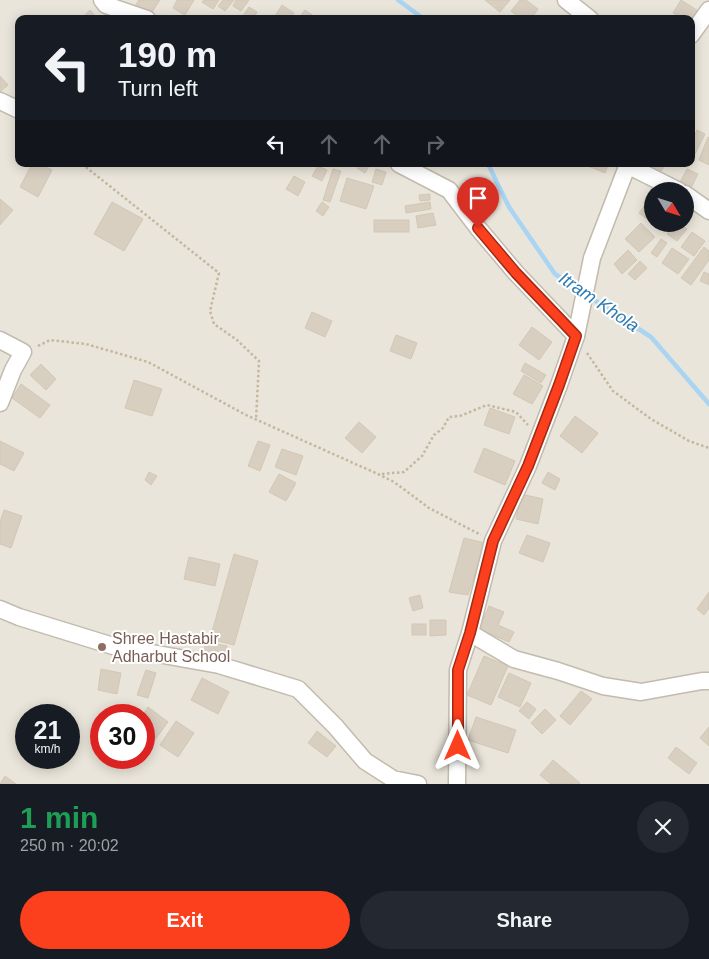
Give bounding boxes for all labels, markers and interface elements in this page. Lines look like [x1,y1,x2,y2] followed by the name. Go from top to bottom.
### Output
[35,35,100,100] icon: left
[118,35,217,74] text: 190 m
[118,76,198,101] text: Turn left
[262,130,290,158] icon: left
[315,130,343,158] icon: ahead
[368,130,396,158] icon: ahead
[421,130,449,158] icon: right
[457,177,499,228] pin
[644,182,694,232] north arrow
[644,182,694,232] map controls
[464,184,492,212] icon: arrive
[555,268,643,336] water label: Itram Khola
[112,630,230,665] place label: Shree Hastabir Adharbut School
[96,641,108,653] marker: Shree Hastabir Adharbut School
[90,704,155,769] speed limit sign: 30
[34,716,61,744] text: 21
[431,719,483,771] position arrow
[34,742,61,756] text: km/h
[20,801,98,834] text: 1 min
[637,801,689,853] button: close
[20,837,119,854] text: 250 m · 20:02
[20,891,350,949] button: Exit
[360,891,689,949] button: Share

